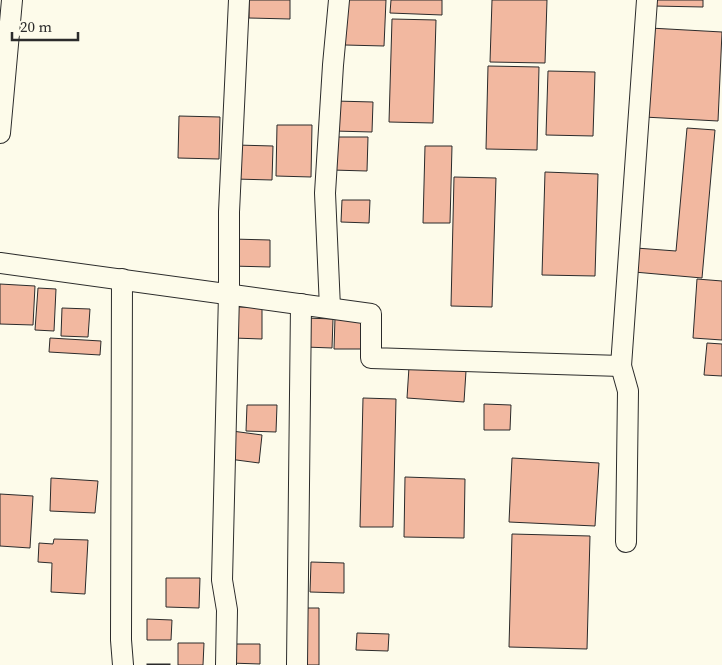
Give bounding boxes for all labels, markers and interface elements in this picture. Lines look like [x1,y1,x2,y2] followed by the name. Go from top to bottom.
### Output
[12,10,79,42] scale bar
[20,16,52,37] text: 20 m

